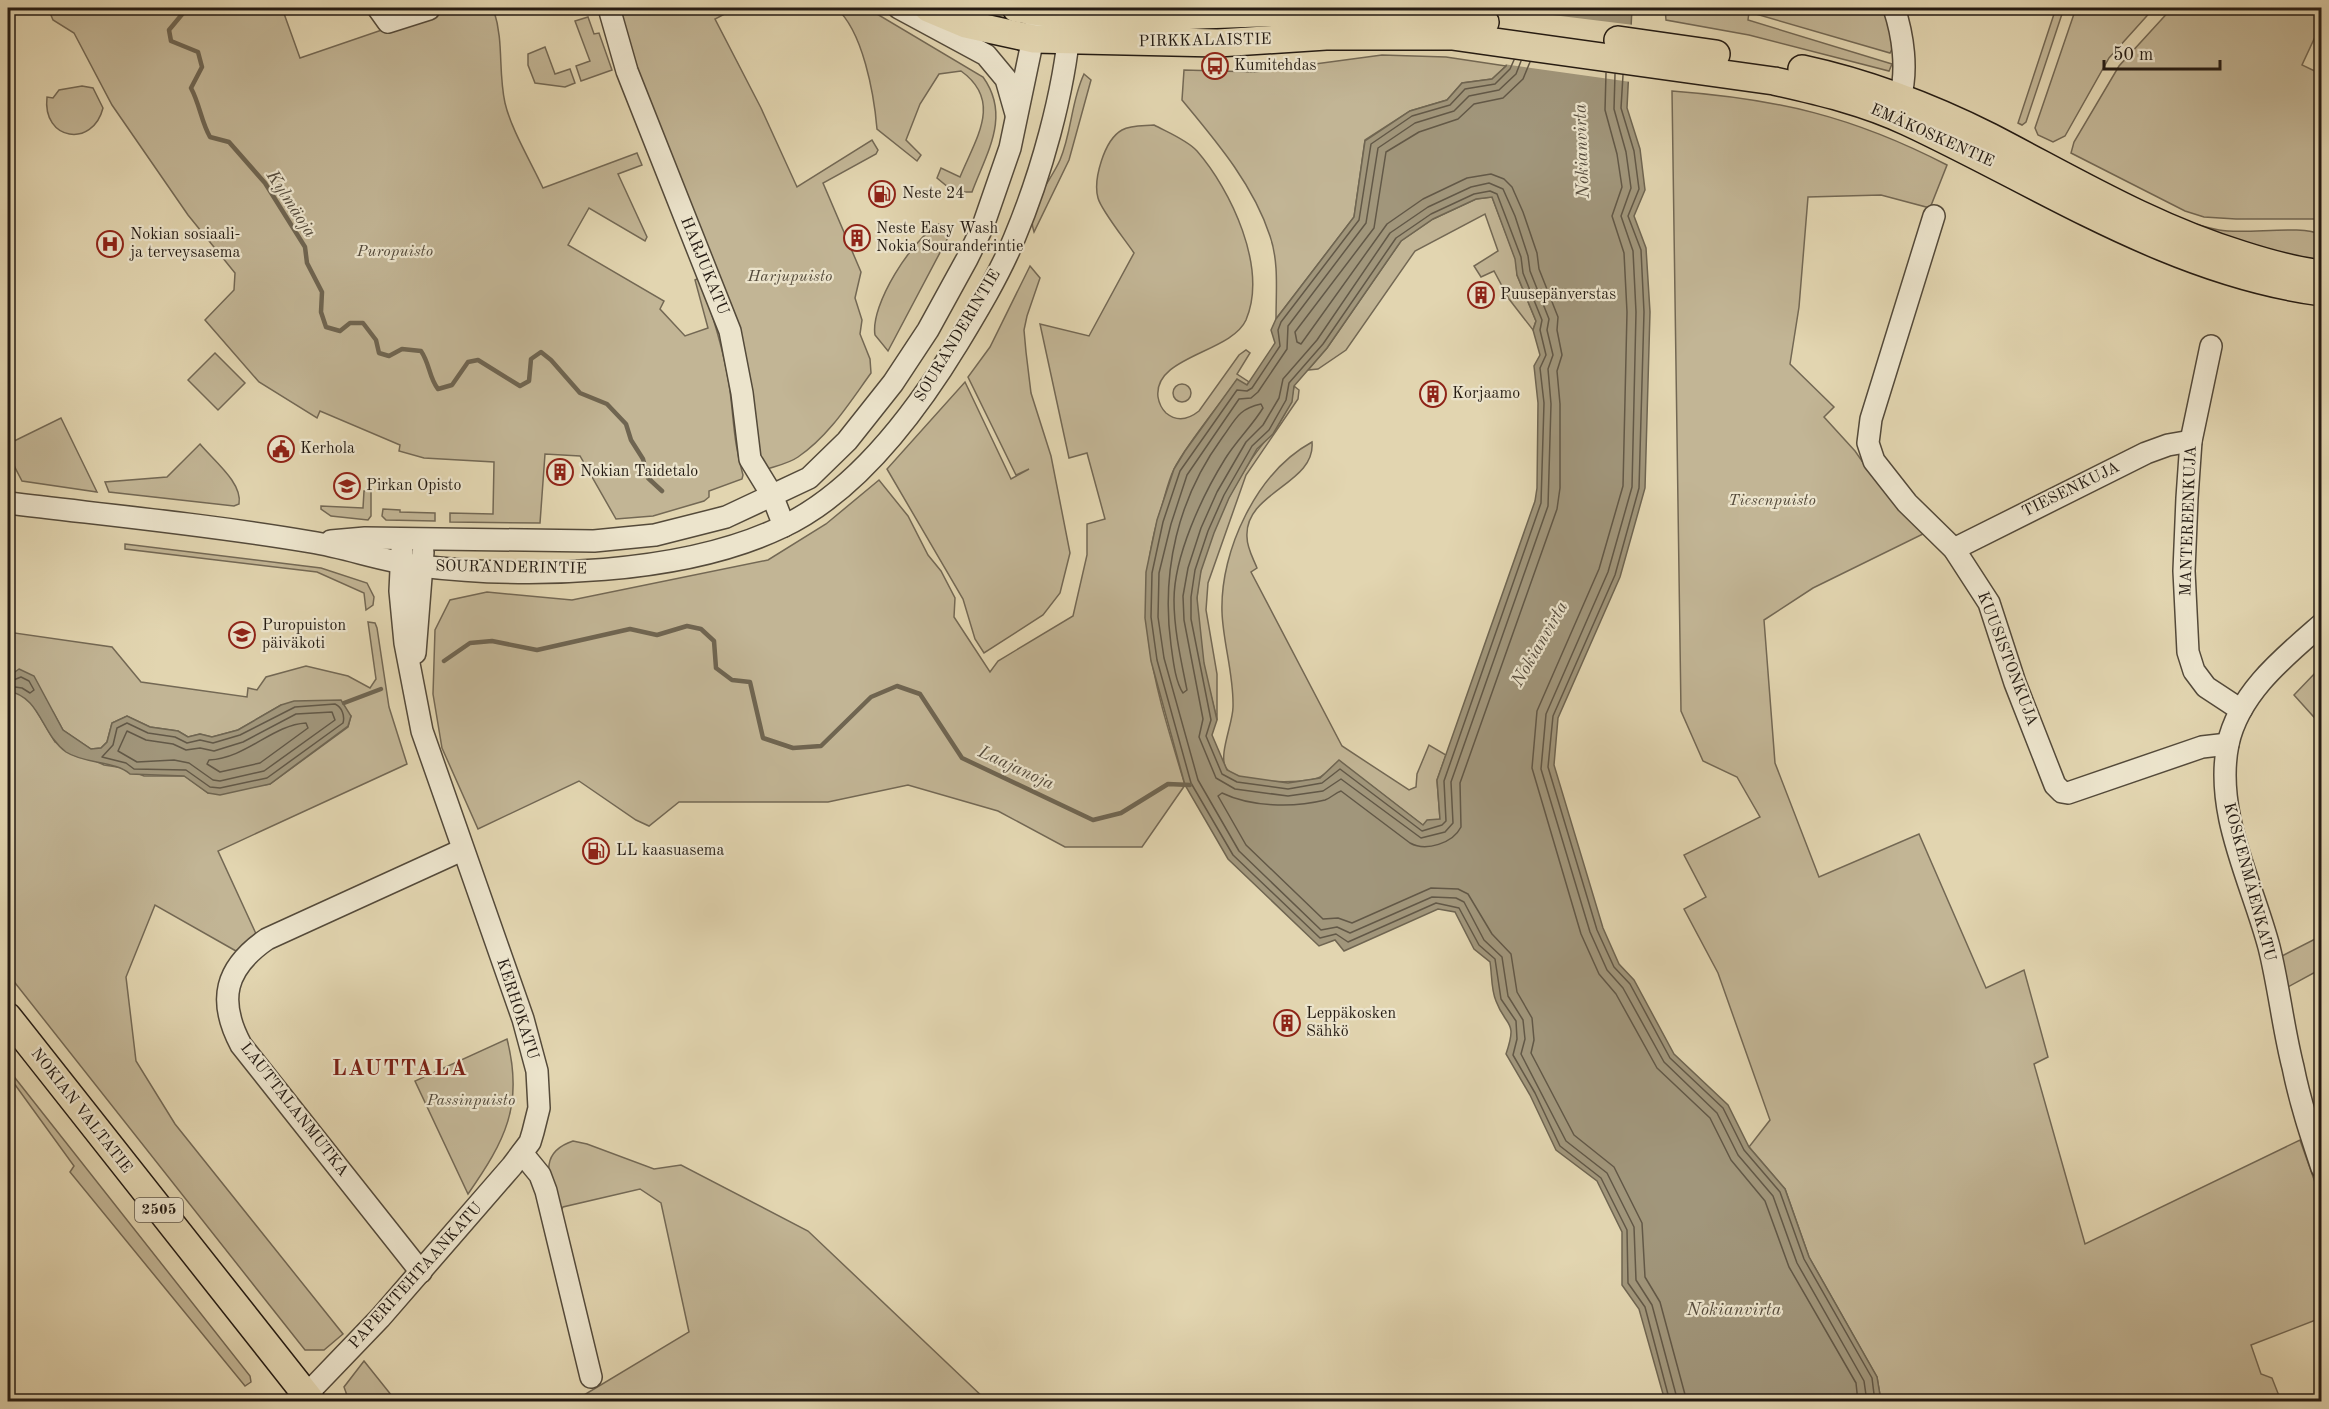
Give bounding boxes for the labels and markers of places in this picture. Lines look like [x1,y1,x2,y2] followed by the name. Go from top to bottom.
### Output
[1200,51,1230,81] bus stop icon: Kumitehdas
[1234,58,1317,74] place label: Kumitehdas
[867,179,897,209] fuel station icon: Neste 24
[902,186,965,202] place label: Neste 24
[876,221,1023,255] place label: Neste Easy Wash Nokia Souranderintie
[842,223,872,253] building icon: Neste Easy Wash Nokia Souranderintie
[129,227,240,261] place label: Nokian sosiaali- ja terveysasema
[95,229,125,259] hospital icon: Nokian sosiaali- ja terveysasema
[1466,280,1496,310] building icon: Puusepänverstas
[1500,287,1616,303] place label: Puusepänverstas
[1418,379,1448,409] building icon: Korjaamo
[1452,386,1520,402] place label: Korjaamo
[266,434,296,464] public building icon: Kerhola
[300,441,355,457] place label: Kerhola
[545,457,575,487] building icon: Nokian Taidetalo
[580,464,698,480] place label: Nokian Taidetalo
[332,471,362,501] school or university icon: Pirkan Opisto
[366,478,461,494] place label: Pirkan Opisto
[262,618,347,652] place label: Puropuiston päiväkoti
[227,620,257,650] school or university icon: Puropuiston päiväkoti
[581,836,611,866] fuel station icon: LL kaasuasema
[616,843,724,859] place label: LL kaasuasema
[1306,1006,1396,1040] place label: Leppäkosken Sähkö
[1272,1008,1302,1038] building icon: Leppäkosken Sähkö

